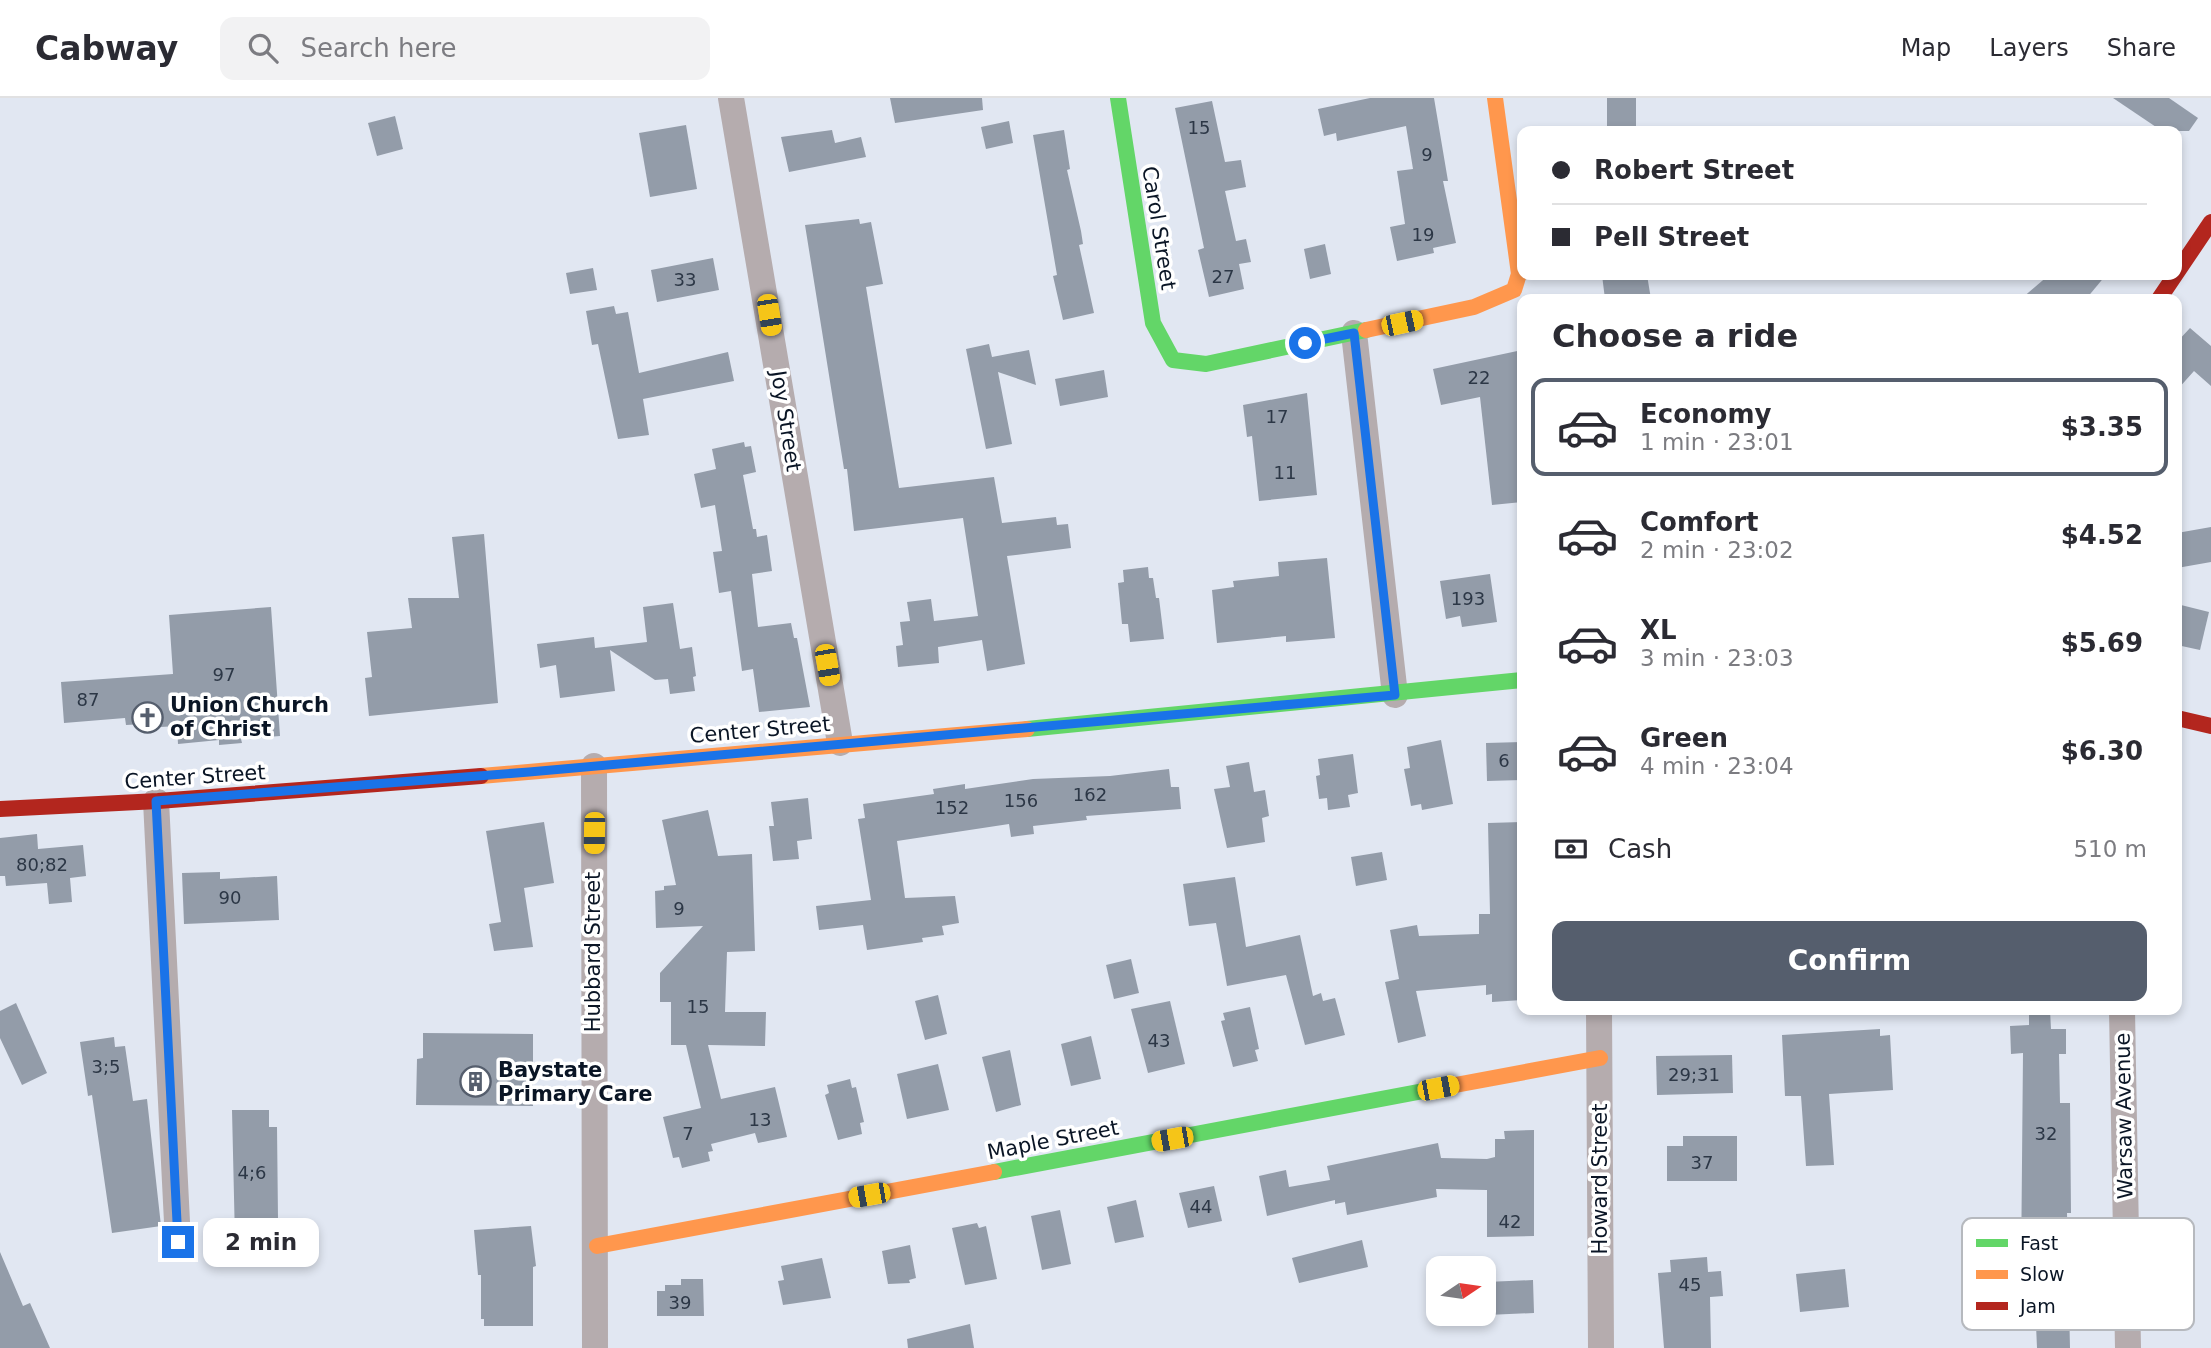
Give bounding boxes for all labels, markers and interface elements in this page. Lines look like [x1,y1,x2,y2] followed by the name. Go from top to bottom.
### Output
[220,17,710,80] search box
[35,29,178,68] text: Cabway
[244,29,282,67] icon: search
[300,33,457,63] text: Search here
[1901,34,1951,62] text: Map
[1989,34,2069,62] text: Layers
[2107,34,2176,62] text: Share
[1188,117,1210,138] house number: 15
[1421,144,1433,165] house number: 9
[1594,155,1794,185] text: Robert Street
[1137,164,1181,292] street label: Carol Street
[1594,222,1749,252] text: Pell Street
[1412,224,1434,245] house number: 19
[1212,266,1234,287] house number: 27
[674,269,696,290] house number: 33
[756,293,783,337] car
[1380,308,1425,338] car
[1552,317,1798,355] text: Choose a ride
[1289,327,1321,359] route start
[766,367,806,473] street label: Joy Street
[1468,367,1490,388] house number: 22
[1556,396,1619,459] icon: car
[1640,399,1771,429] text: Economy
[1266,406,1288,427] house number: 17
[2061,412,2143,442] text: $3.35
[1640,429,1794,455] text: 1 min · 23:01
[1274,462,1296,483] house number: 11
[1556,504,1619,567] icon: car
[1640,507,1758,537] text: Comfort
[2061,520,2143,550] text: $4.52
[1640,537,1794,563] text: 2 min · 23:02
[1451,588,1485,609] house number: 193
[1556,612,1619,675] icon: car
[1640,615,1677,645] text: XL
[2061,628,2143,658] text: $5.69
[814,642,841,688] car
[1640,645,1794,671] text: 3 min · 23:03
[213,664,235,685] house number: 97
[77,689,99,710] house number: 87
[170,693,329,741] place label: Union Church of Christ
[130,700,164,734] church icon: Union Church of Christ
[689,712,831,748] street label: Center Street
[1556,720,1619,783] icon: car
[1640,723,1728,753] text: Green
[2061,736,2143,766] text: $6.30
[1498,750,1510,771] house number: 6
[1640,753,1794,779] text: 4 min · 23:04
[124,760,266,794] street label: Center Street
[1073,784,1107,805] house number: 162
[1004,790,1038,811] house number: 156
[935,797,969,818] house number: 152
[584,812,605,854] car
[1552,830,1590,868] icon: cash
[1608,834,1672,864] text: Cash
[2073,836,2147,862] text: 510 m
[16,854,68,875] house number: 80;82
[581,872,605,1032] street label: Hubbard Street
[219,887,241,908] house number: 90
[673,898,685,919] house number: 9
[1552,921,2147,1001] button: Confirm
[687,996,709,1017] house number: 15
[1148,1030,1170,1051] house number: 43
[2111,1032,2137,1200] street label: Warsaw Avenue
[92,1056,120,1077] house number: 3;5
[498,1058,653,1106] place label: Baystate Primary Care
[1668,1064,1720,1085] house number: 29;31
[458,1065,492,1099] building icon: Baystate Primary Care
[1416,1074,1461,1102] car
[1588,1104,1612,1254] street label: Howard Street
[749,1109,771,1130] house number: 13
[985,1115,1121,1165] street label: Maple Street
[682,1123,694,1144] house number: 7
[2035,1123,2057,1144] house number: 32
[1150,1125,1195,1153] car
[1691,1152,1713,1173] house number: 37
[238,1162,266,1183] house number: 4;6
[847,1181,892,1209] car
[1190,1196,1212,1217] house number: 44
[1499,1211,1521,1232] house number: 42
[202,1218,318,1266] callout: 2 min
[1962,1218,2194,1330] legend
[162,1226,194,1258] route end
[225,1229,297,1255] text: 2 min
[2020,1232,2058,1254] text: Fast
[1426,1256,1496,1326] north arrow
[1426,1256,1496,1326] map controls
[2020,1263,2065,1285] text: Slow
[1679,1274,1701,1295] house number: 45
[669,1292,691,1313] house number: 39
[2019,1295,2056,1317] text: Jam

